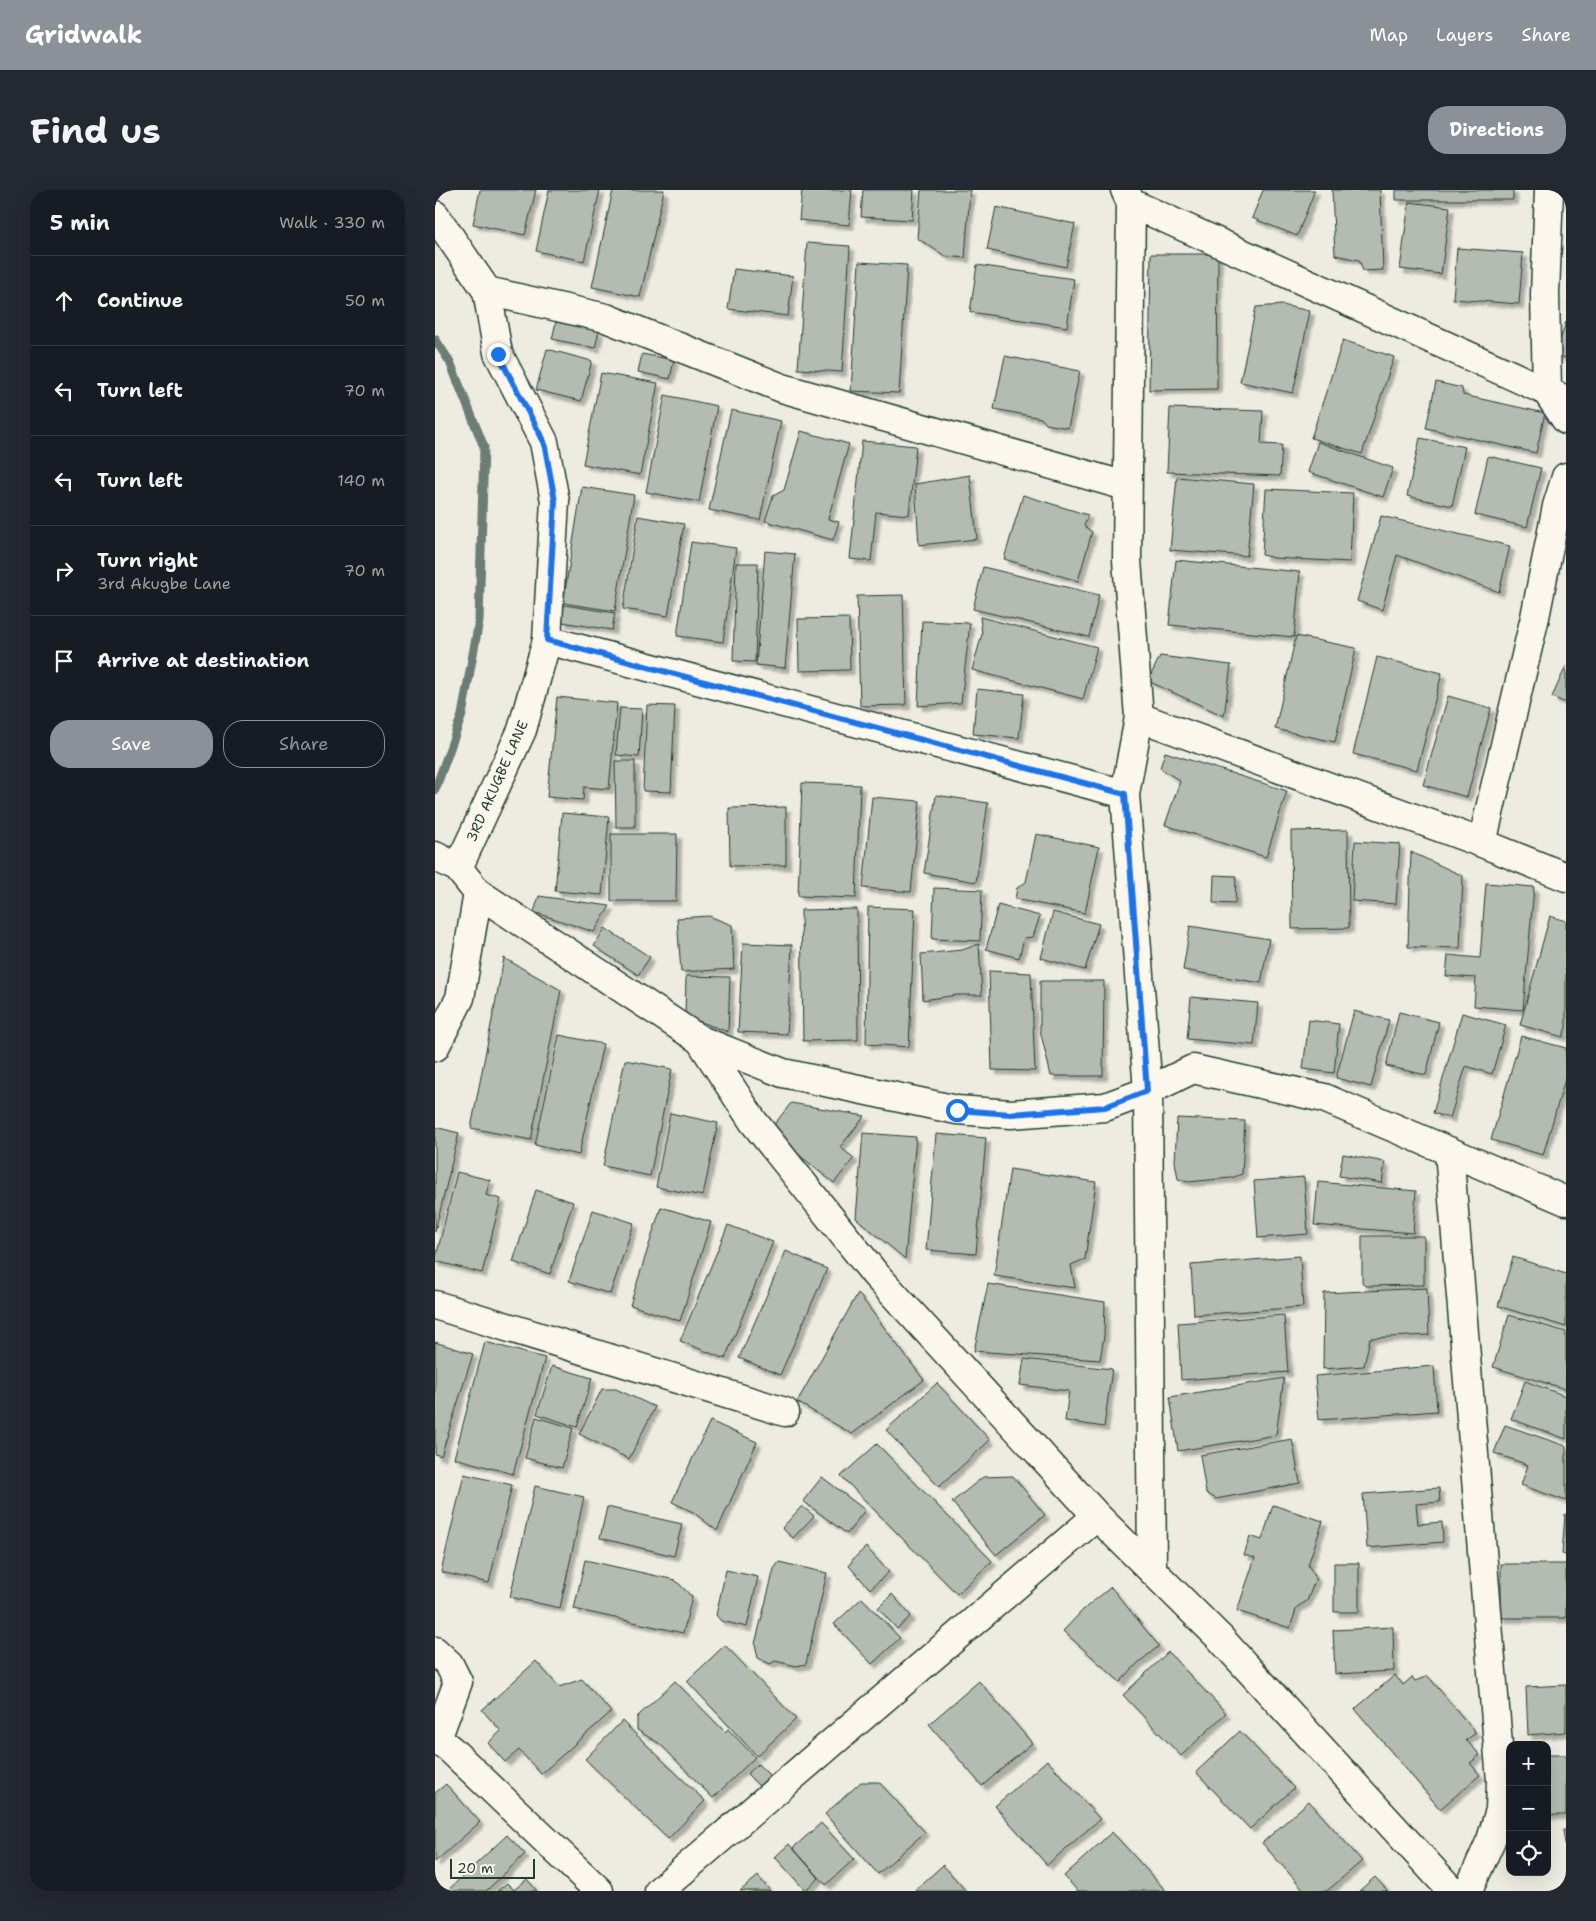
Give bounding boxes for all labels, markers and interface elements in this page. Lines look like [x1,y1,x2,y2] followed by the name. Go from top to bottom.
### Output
[25,19,142,51] text: Gridwalk
[1370,23,1408,47] text: Map
[1436,23,1493,47] text: Layers
[1521,23,1571,47] text: Share
[1428,106,1566,154] button: Directions
[30,107,161,154] text: Find us
[50,209,110,237] text: 5 min
[279,212,385,233] text: Walk · 330 m
[50,287,78,315] icon: ahead
[97,288,183,313] text: Continue
[345,290,385,311] text: 50 m
[487,343,510,366] route end
[50,377,78,405] icon: left
[97,378,183,403] text: Turn left
[344,380,385,401] text: 70 m
[50,467,78,495] icon: left
[97,468,183,493] text: Turn left
[338,470,385,491] text: 140 m
[97,548,198,573] text: Turn right
[50,557,78,585] icon: right
[344,560,385,581] text: 70 m
[97,573,231,594] text: 3rd Akugbe Lane
[50,647,78,675] icon: arrive
[97,648,309,673] text: Arrive at destination
[462,717,532,845] street label: 3RD AKUGBE LANE
[50,720,213,768] button: Save
[223,720,385,768] button: Share
[946,1099,969,1122] route start
[1506,1741,1551,1876] map controls
[1506,1741,1551,1786] button: +
[1506,1786,1551,1831] button: −
[1506,1831,1551,1876] button: locate
[450,1856,535,1879] scale bar
[457,1859,493,1877] text: 20 m

